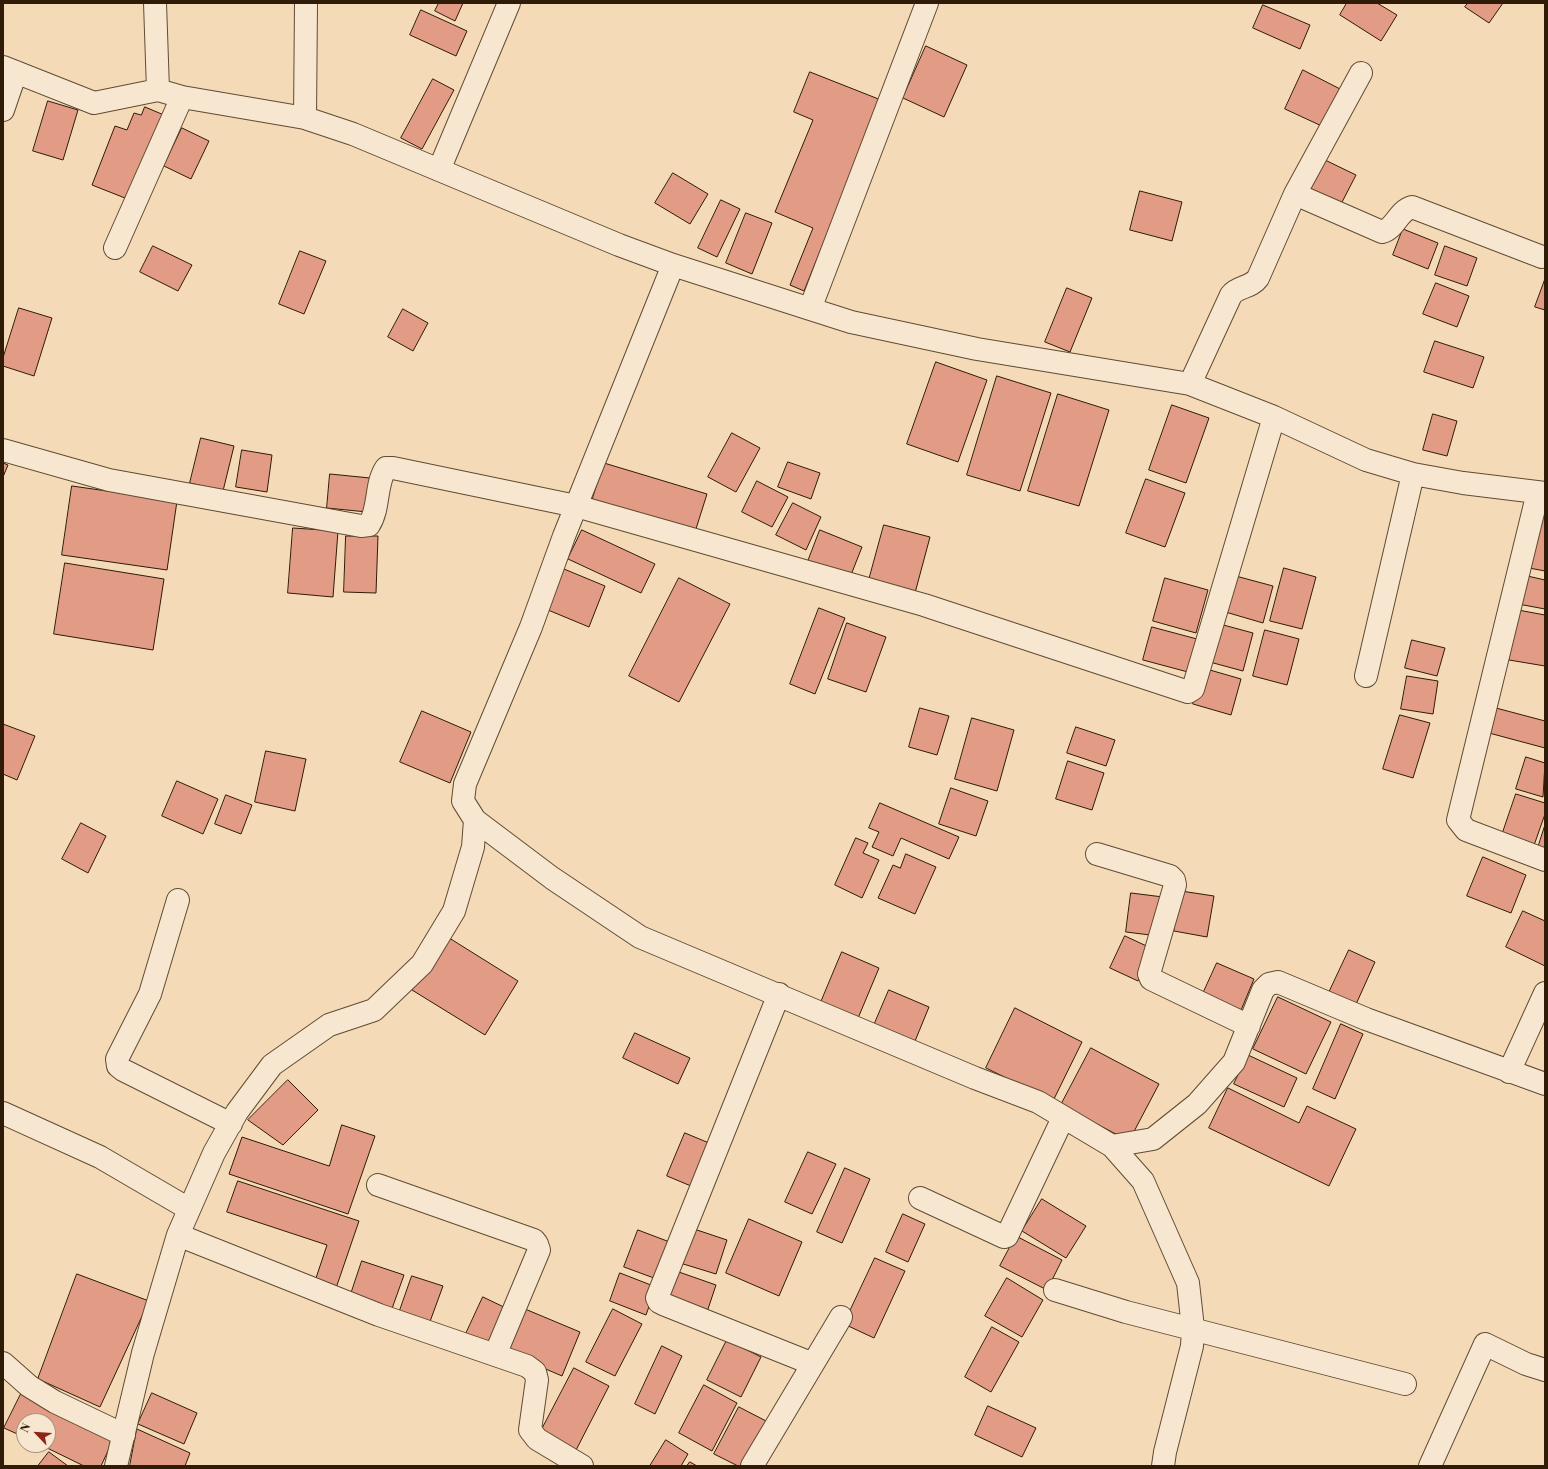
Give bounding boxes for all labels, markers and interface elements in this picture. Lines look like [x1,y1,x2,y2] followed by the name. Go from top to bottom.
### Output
[16,1413,56,1453] north arrow
[18,1421,34,1435] text: N

